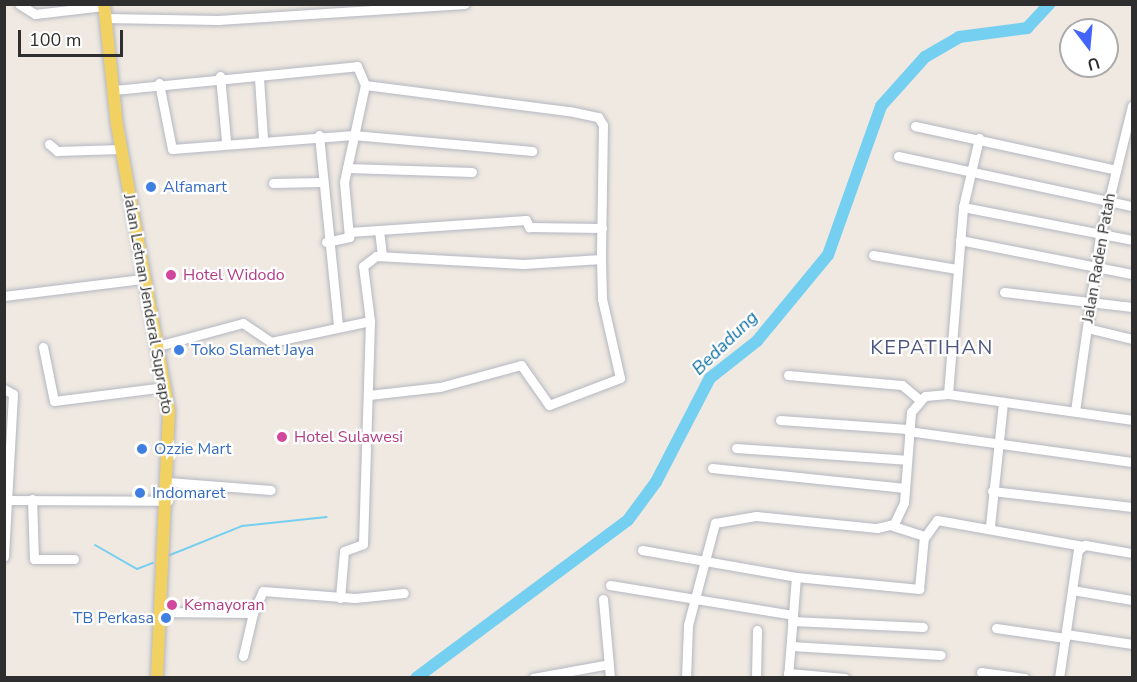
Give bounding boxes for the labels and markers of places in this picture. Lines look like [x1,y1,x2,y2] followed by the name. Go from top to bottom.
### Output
[163,177,227,197] place label: Alfamart
[144,180,158,194] marker: Alfamart
[183,265,285,285] place label: Hotel Widodo
[164,268,178,282] marker: Hotel Widodo
[191,340,314,360] place label: Toko Slamet Jaya
[172,343,186,357] marker: Toko Slamet Jaya
[294,427,403,447] place label: Hotel Sulawesi
[275,430,289,444] marker: Hotel Sulawesi
[154,439,231,459] place label: Ozzie Mart
[135,442,149,456] marker: Ozzie Mart
[152,483,225,503] place label: Indomaret
[133,486,147,500] marker: Indomaret
[184,595,265,615] place label: Kemayoran
[165,598,179,612] marker: Kemayoran
[73,608,154,628] place label: TB Perkasa
[159,611,173,625] marker: TB Perkasa

